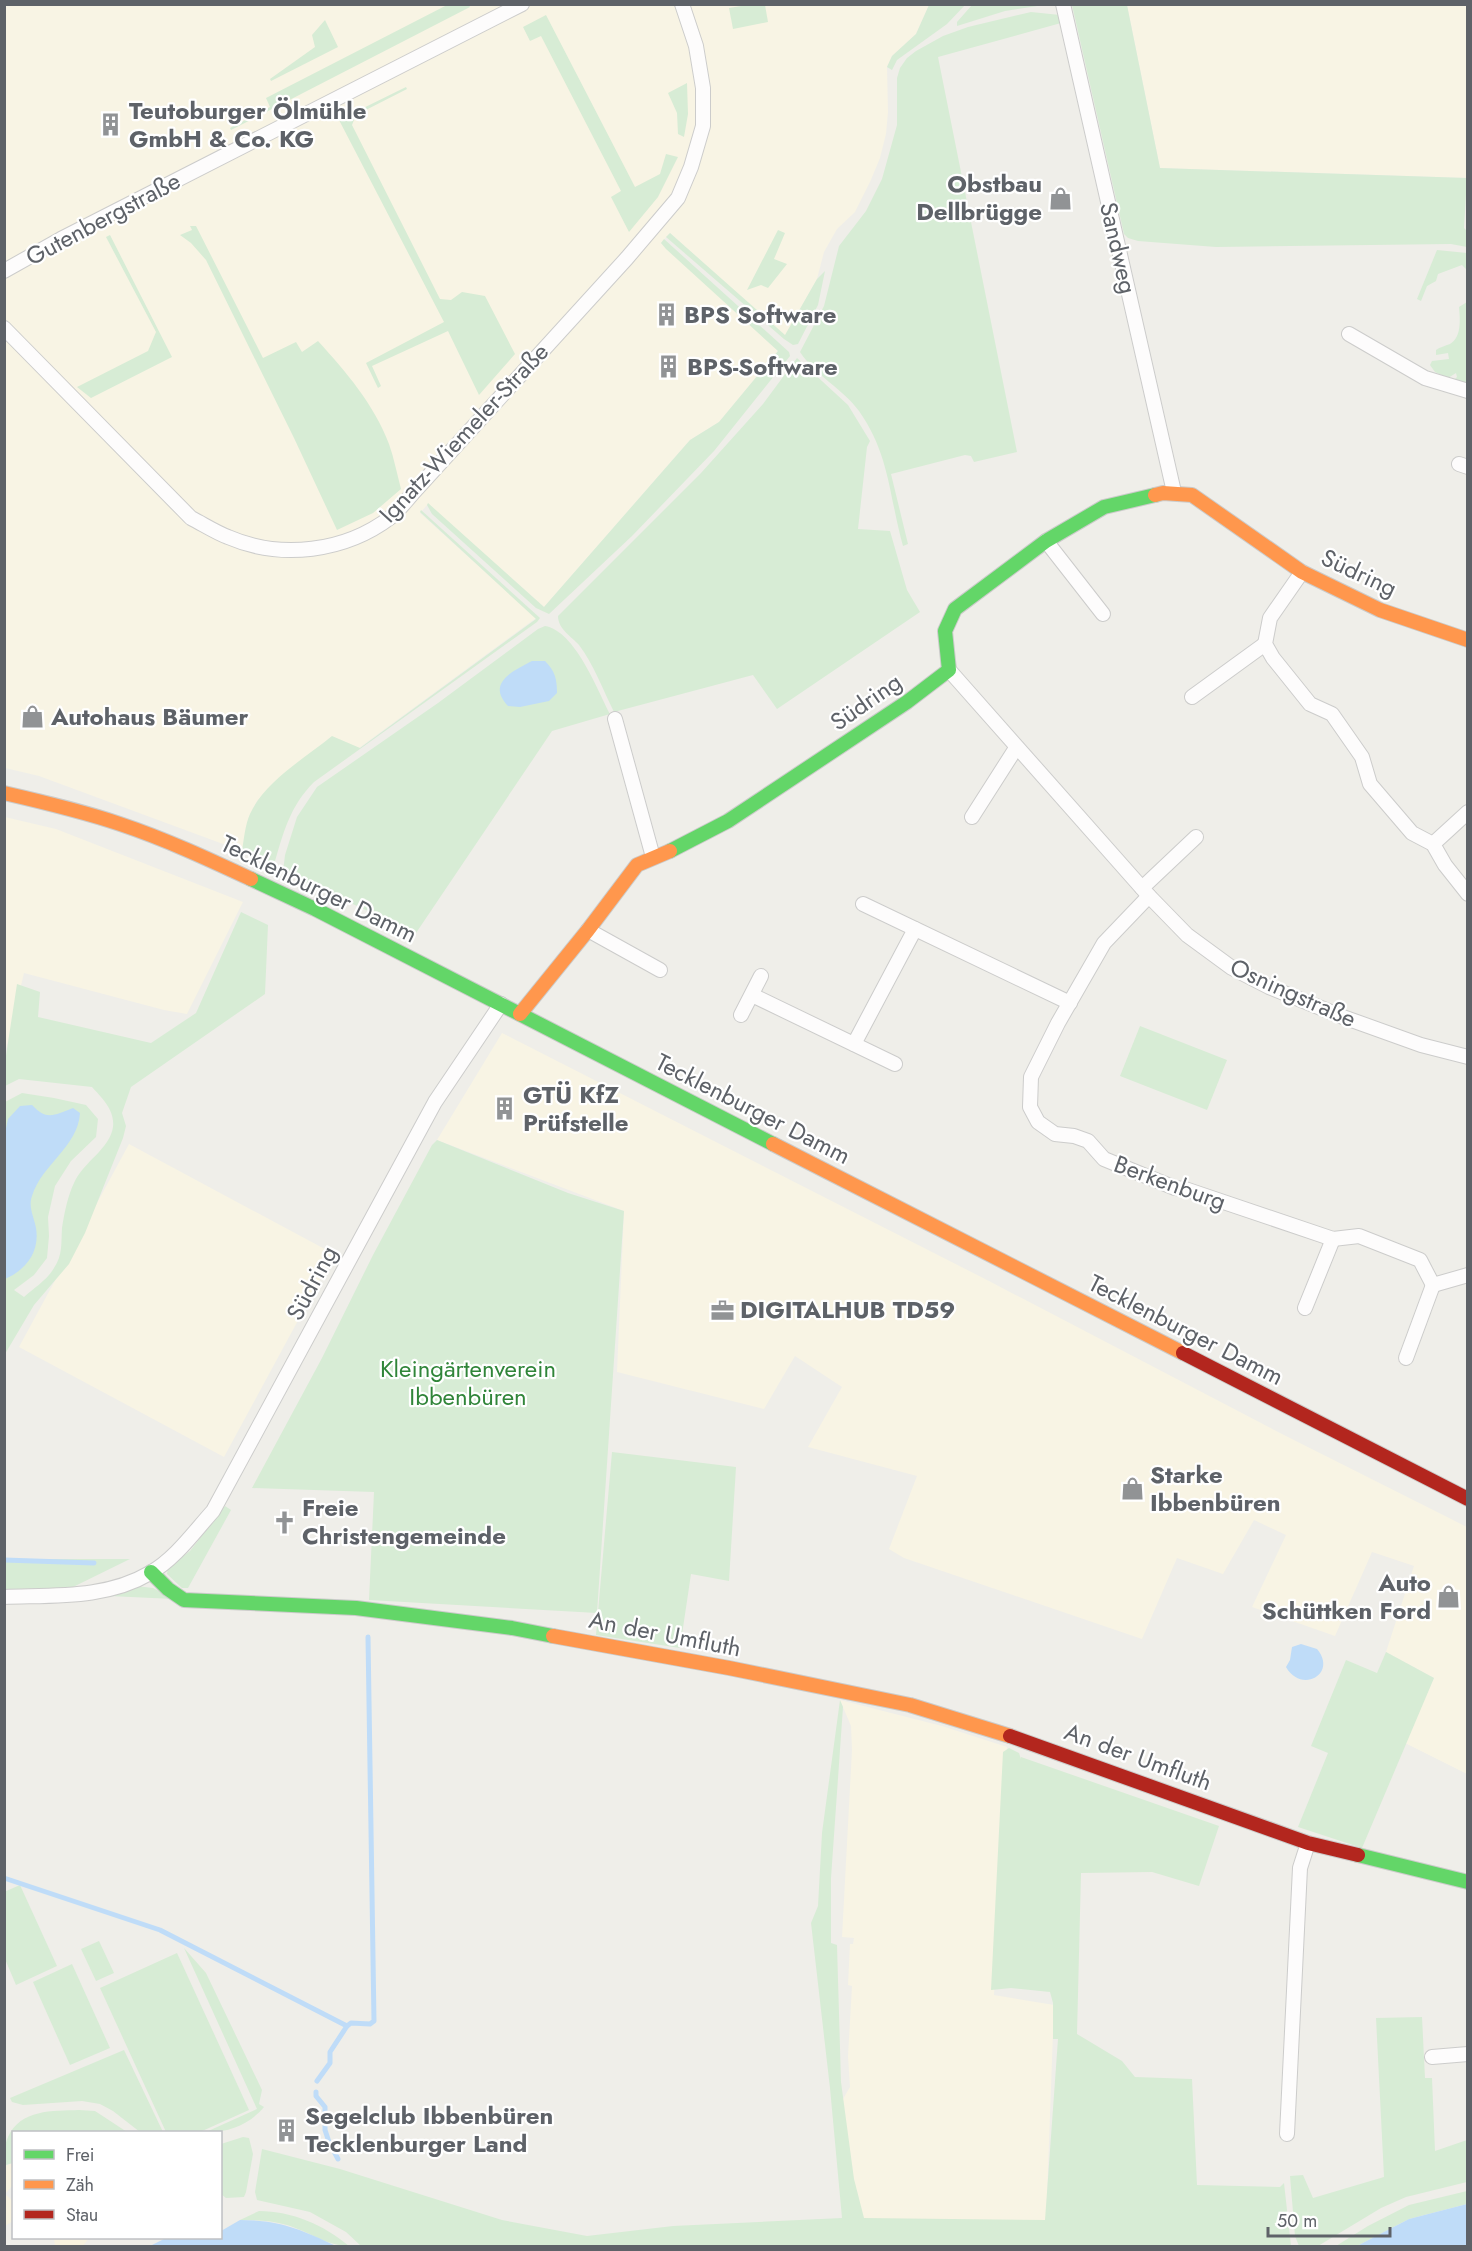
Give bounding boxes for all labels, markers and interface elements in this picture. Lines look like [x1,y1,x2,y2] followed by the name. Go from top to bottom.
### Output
[129,93,367,156] place label: Teutoburger Ölmühle GmbH & Co. KG
[98,112,124,138] building icon: Teutoburger Ölmühle GmbH & Co. KG
[19,163,186,274] street label: Gutenbergstraße
[916,166,1042,229] place label: Obstbau Dellbrügge
[1047,185,1073,211] shop icon: Obstbau Dellbrügge
[1091,199,1146,297] street label: Sandweg
[684,297,837,332] place label: BPS Software
[653,302,679,328] building icon: BPS Software
[371,335,556,530] street label: Ignatz-Wiemeler-Straße
[687,349,838,384] place label: BPS-Software
[656,354,682,380] building icon: BPS-Software
[1315,540,1403,605] street label: Südring
[823,664,909,739] street label: Südring
[50,699,249,734] place label: Autohaus Bäumer
[20,704,46,730] shop icon: Autohaus Bäumer
[215,826,423,951] street label: Tecklenburger Damm
[1224,949,1362,1036] street label: Osningstraße
[650,1044,857,1173] street label: Tecklenburger Damm
[523,1077,628,1140] place label: GTÜ KfZ Prüfstelle
[492,1096,518,1122] building icon: GTÜ KfZ Prüfstelle
[1109,1146,1231,1219] street label: Berkenburg
[277,1239,346,1326] street label: Südring
[1083,1265,1290,1394] street label: Tecklenburger Damm
[740,1292,955,1327] place label: DIGITALHUB TD59
[709,1297,735,1323] office icon: DIGITALHUB TD59
[380,1351,556,1414] park label: Kleingärtenverein Ibbenbüren
[1150,1457,1281,1520] place label: Starke Ibbenbüren
[1119,1476,1145,1502] shop icon: Starke Ibbenbüren
[302,1490,506,1553] place label: Freie Christengemeinde
[271,1509,297,1535] church icon: Freie Christengemeinde
[1262,1565,1431,1628] place label: Auto Schüttken Ford
[1436,1584,1462,1610] shop icon: Auto Schüttken Ford
[586,1602,744,1665] street label: An der Umfluth
[1060,1714,1217,1799] street label: An der Umfluth
[305,2098,553,2161] place label: Segelclub Ibbenbüren Tecklenburger Land
[274,2117,300,2143] building icon: Segelclub Ibbenbüren Tecklenburger Land
[12,2131,222,2239] legend
[66,2142,95,2168] text: Frei
[66,2172,94,2198] text: Zäh
[1268,2200,1390,2238] scale bar
[66,2202,98,2228] text: Stau
[1277,2208,1317,2234] text: 50 m

